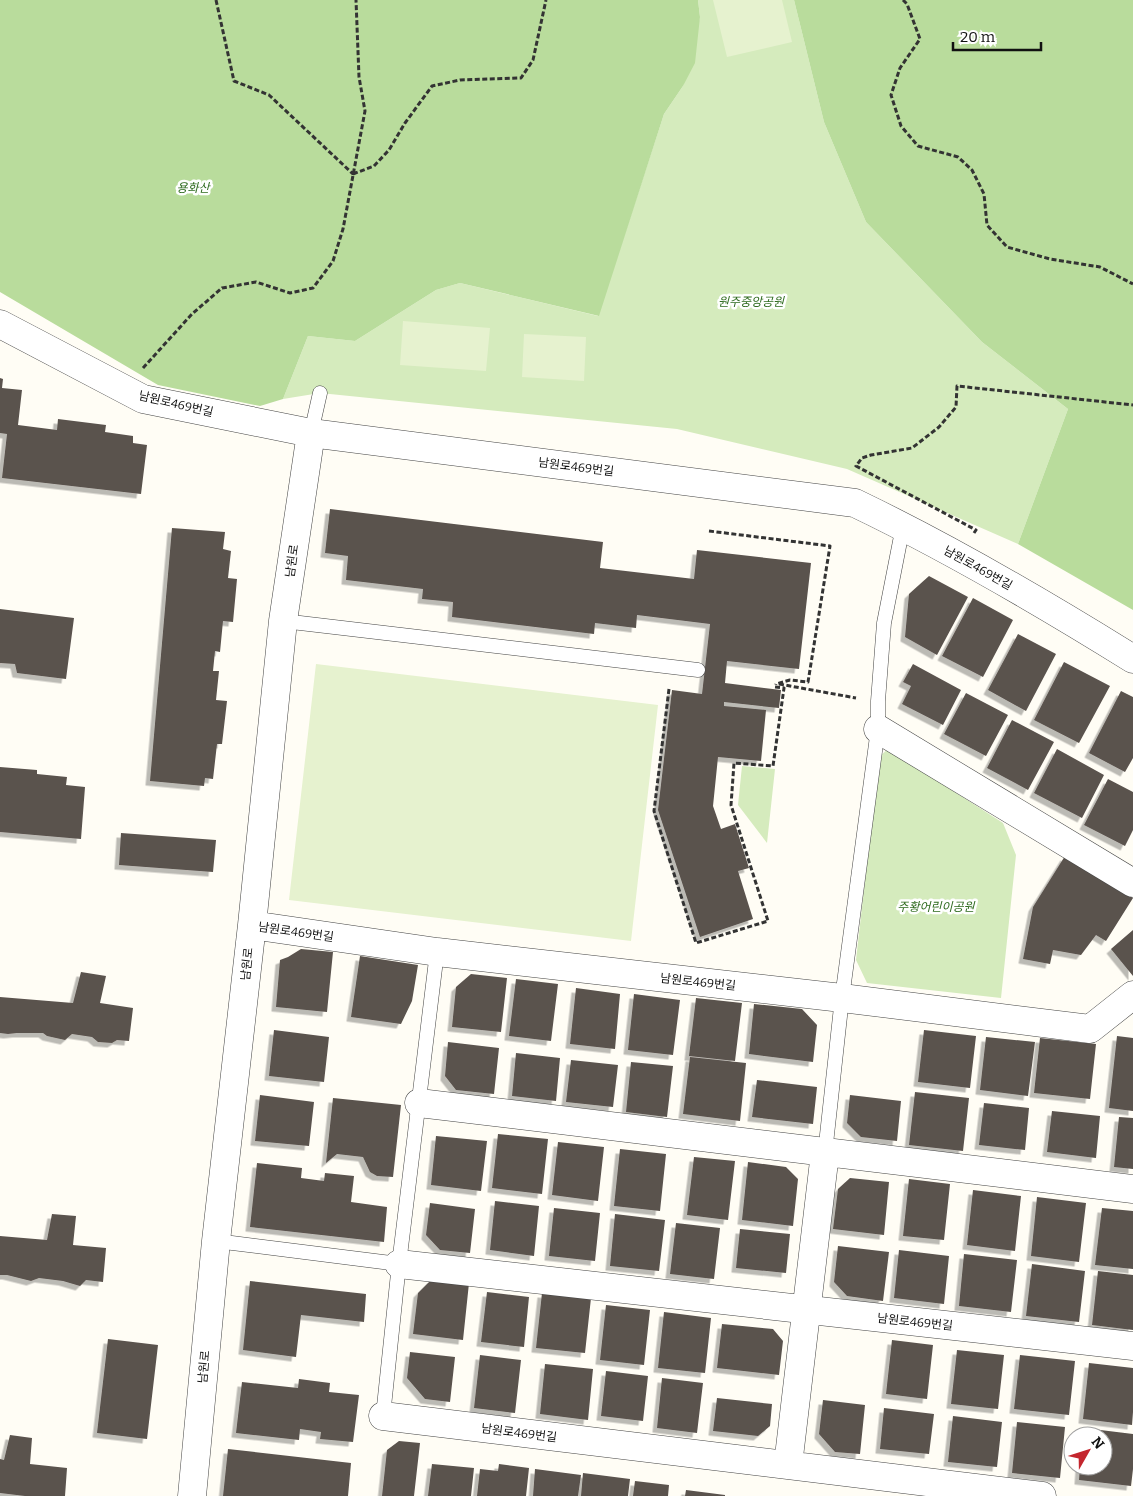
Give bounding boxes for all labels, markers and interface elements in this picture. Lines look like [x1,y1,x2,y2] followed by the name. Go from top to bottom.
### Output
[953,20,1040,52] scale bar
[960,28,996,46] text: 20 m
[176,181,212,195] park label: 용화산
[718,295,785,309] park label: 원주중앙공원
[137,389,215,419] street label: 남원로469번길
[537,455,615,479] street label: 남원로469번길
[941,543,1015,593] street label: 남원로469번길
[283,544,301,578] street label: 남원로
[897,900,976,914] park label: 주황어린이공원
[257,920,335,944] street label: 남원로469번길
[238,947,256,981] street label: 남원로
[659,971,737,993] street label: 남원로469번길
[876,1311,954,1333] street label: 남원로469번길
[196,1350,212,1384] street label: 남원로
[480,1421,558,1445] street label: 남원로469번길
[1063,1426,1113,1476] north arrow
[1088,1434,1108,1453] text: N

